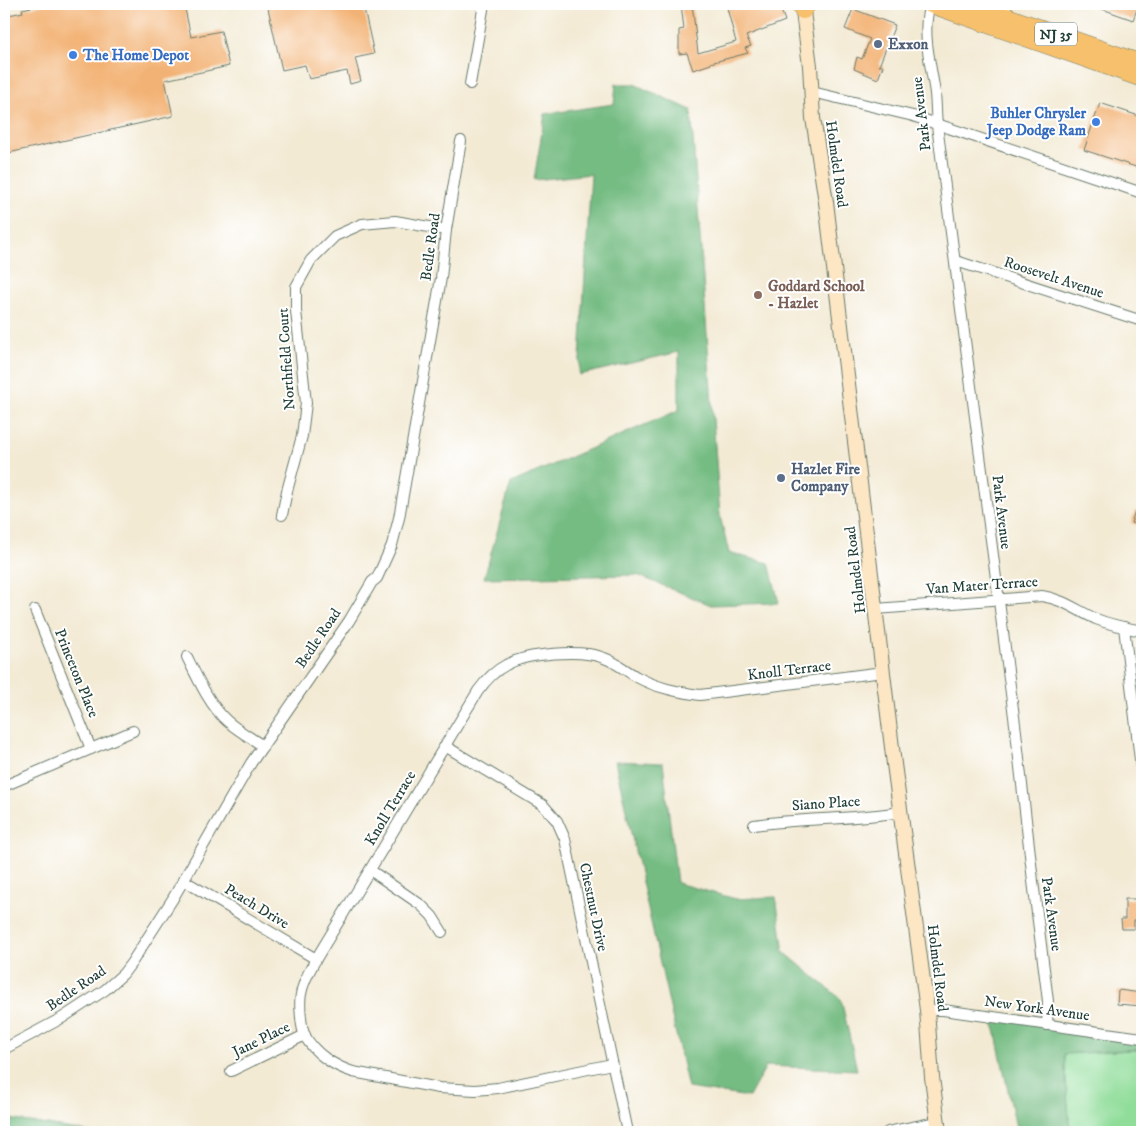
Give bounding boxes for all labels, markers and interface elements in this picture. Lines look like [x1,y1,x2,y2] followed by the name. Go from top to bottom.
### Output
[1035,22,1077,46] road number: NJ 35
[888,35,929,54] place label: Exxon
[872,38,884,50] marker: Exxon
[82,46,189,65] place label: The Home Depot
[67,49,79,61] marker: The Home Depot
[908,76,935,152] street label: Park Avenue
[985,104,1087,140] place label: Buhler Chrysler Jeep Dodge Ram
[1090,116,1102,128] marker: Buhler Chrysler Jeep Dodge Ram
[821,119,852,209] street label: Holmdel Road
[416,212,445,282] street label: Bedle Road
[1001,252,1106,303] street label: Roosevelt Avenue
[768,277,865,313] place label: Goddard School - Hazlet
[752,289,764,301] marker: Goddard School - Hazlet
[273,307,300,411] street label: Northfield Court
[791,460,861,496] place label: Hazlet Fire Company
[775,472,787,484] marker: Hazlet Fire Company
[988,474,1015,550] street label: Park Avenue
[841,525,870,615] street label: Holmdel Road
[924,572,1039,599] street label: Van Mater Terrace
[291,604,346,672] street label: Bedle Road
[50,626,103,720] street label: Princeton Place
[746,656,832,685] street label: Knoll Terrace
[361,767,420,849] street label: Knoll Terrace
[791,792,861,815] street label: Siano Place
[575,861,612,953] street label: Chestnut Drive
[1037,876,1066,952] street label: Park Avenue
[221,880,293,933] street label: Peach Drive
[923,923,952,1013] street label: Holmdel Road
[43,961,110,1015] street label: Bedle Road
[983,992,1091,1025] street label: New York Avenue
[228,1017,293,1062] street label: Jane Place

